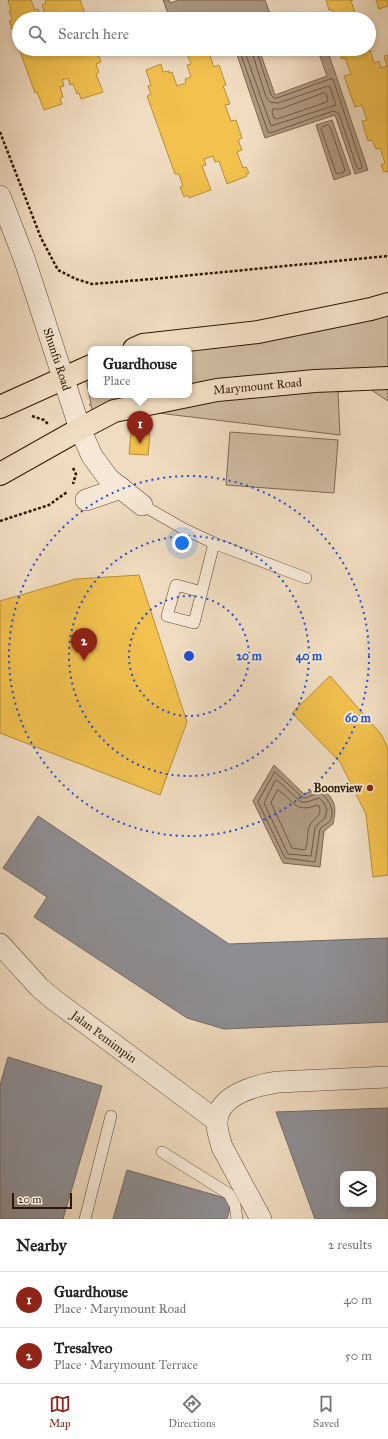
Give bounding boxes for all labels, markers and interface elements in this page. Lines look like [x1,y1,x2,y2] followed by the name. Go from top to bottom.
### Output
[12,12,376,56] search box
[26,23,48,45] icon: search
[58,25,129,43] text: Search here
[40,326,74,392] street label: Shunfu Road
[88,346,192,398] popup
[103,355,177,373] text: Guardhouse
[103,373,130,389] text: Place
[212,375,302,397] street label: Marymount Road
[127,411,153,444] pin: 1
[172,533,192,553] your location
[71,628,97,661] pin: 2
[182,649,196,663] centre of rings
[236,649,263,663] text: 20 m
[296,649,323,664] text: 40 m
[345,711,372,725] text: 60 m
[314,781,363,795] place label: Boonview
[365,783,375,793] marker: Boonview
[66,1007,140,1066] street label: Jalan Pemimpin
[340,1171,376,1207] map controls
[340,1171,376,1207] button: layers
[12,1191,72,1210] scale bar
[18,1193,41,1206] text: 20 m
[16,1235,67,1256] text: Nearby
[328,1237,372,1253] text: 2 results
[54,1283,128,1301] text: Guardhouse
[26,1292,32,1308] text: 1
[343,1292,372,1308] text: 40 m
[54,1301,186,1317] text: Place · Marymount Road
[54,1339,112,1357] text: Tresalveo
[26,1348,32,1364] text: 2
[345,1348,372,1364] text: 50 m
[54,1357,198,1373] text: Place · Marymount Terrace
[49,1393,71,1430] tab: Map
[168,1393,216,1430] tab: Directions
[313,1393,339,1430] tab: Saved

